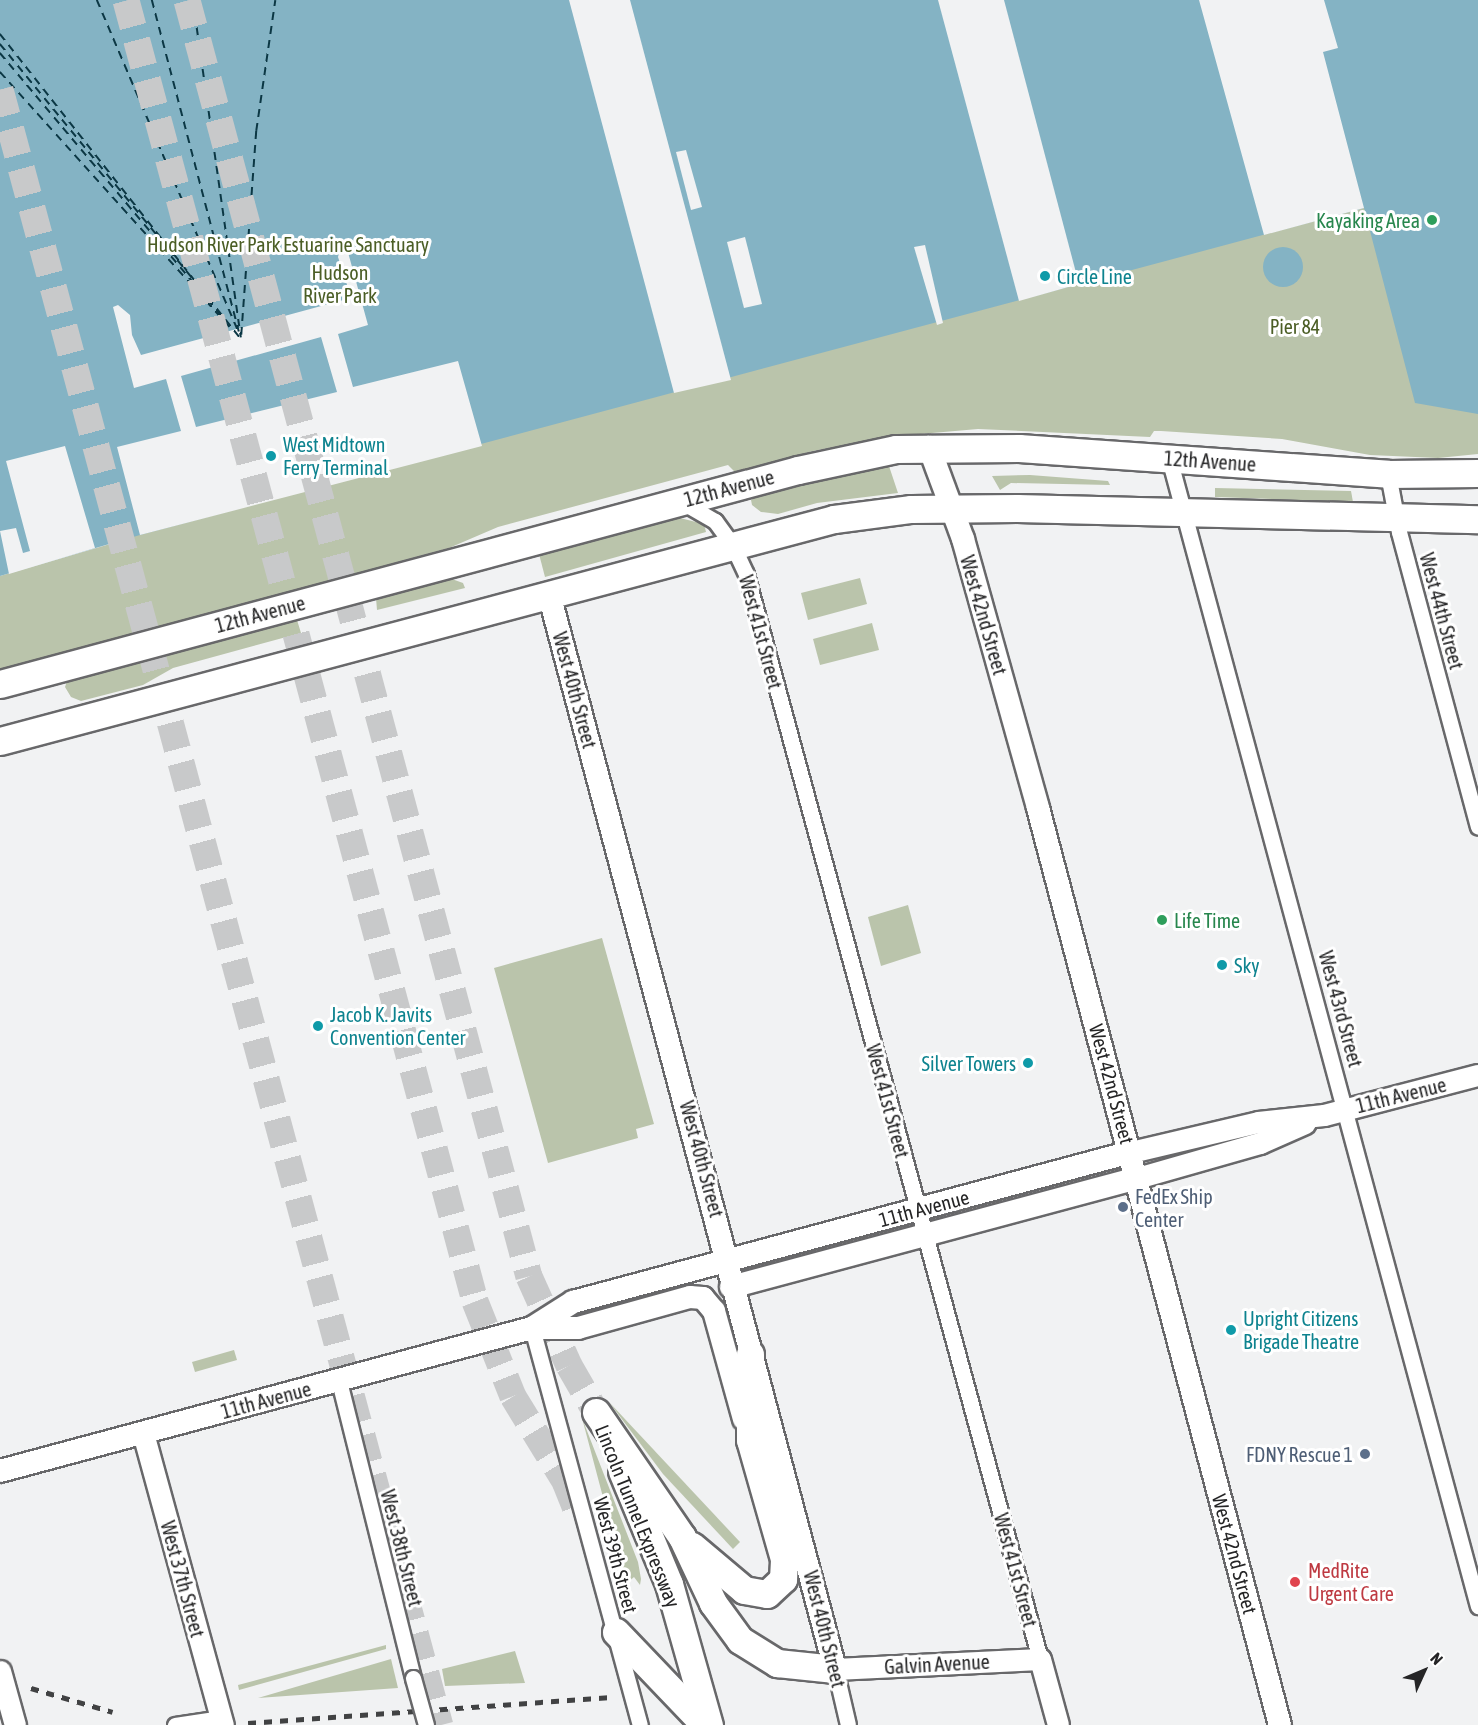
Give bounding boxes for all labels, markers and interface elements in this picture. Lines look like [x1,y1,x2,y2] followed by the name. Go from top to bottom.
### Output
[1316,208,1420,232] place label: Kayaking Area
[1425,213,1439,227] marker: Kayaking Area
[147,232,429,256] park label: Hudson River Park Estuarine Sanctuary
[303,260,377,307] park label: Hudson River Park
[1057,264,1132,288] place label: Circle Line
[1038,269,1052,283] marker: Circle Line
[1270,314,1320,338] park label: Pier 84
[283,432,388,479] place label: West Midtown Ferry Terminal
[1163,446,1257,476] street label: 12th Avenue
[264,449,278,463] marker: West Midtown Ferry Terminal
[681,464,777,512] street label: 12th Avenue
[1415,550,1469,672] street label: West 44th Street
[955,553,1013,677] street label: West 42nd Street
[734,572,788,692] street label: West 41st Street
[212,590,308,638] street label: 12th Avenue
[548,629,602,751] street label: West 40th Street
[1174,908,1240,932] place label: Life Time
[1155,913,1169,927] marker: Life Time
[1314,948,1368,1070] street label: West 43rd Street
[1234,953,1259,977] place label: Sky
[1215,958,1229,972] marker: Sky
[330,1002,465,1049] place label: Jacob K. Javits Convention Center
[311,1019,325,1033] marker: Jacob K. Javits Convention Center
[1084,1021,1140,1147] street label: West 42nd Street
[861,1041,915,1161] street label: West 41st Street
[922,1051,1016,1075] place label: Silver Towers
[1021,1056,1035,1070] marker: Silver Towers
[1353,1072,1449,1118] street label: 11th Avenue
[675,1098,729,1220] street label: West 40th Street
[876,1184,972,1232] street label: 11th Avenue
[1135,1184,1213,1231] place label: FedEx Ship Center
[1116,1200,1130,1214] marker: FedEx Ship Center
[1243,1306,1359,1353] place label: Upright Citizens Brigade Theatre
[1224,1323,1238,1337] marker: Upright Citizens Brigade Theatre
[218,1376,314,1424] street label: 11th Avenue
[590,1421,686,1611] street label: Lincoln Tunnel Expressway
[1246,1442,1353,1466] place label: FDNY Rescue 1
[1358,1447,1372,1461] marker: FDNY Rescue 1
[376,1487,428,1609] street label: West 38th Street
[1207,1491,1263,1617] street label: West 42nd Street
[589,1494,643,1616] street label: West 39th Street
[989,1510,1043,1630] street label: West 41st Street
[156,1518,210,1640] street label: West 37th Street
[1308,1558,1394,1605] place label: MedRite Urgent Care
[799,1568,851,1690] street label: West 40th Street
[1286,1573,1304,1591] marker: MedRite Urgent Care
[1394,1641,1454,1701] north arrow
[884,1649,990,1679] street label: Galvin Avenue
[1427,1649,1447,1668] text: N

